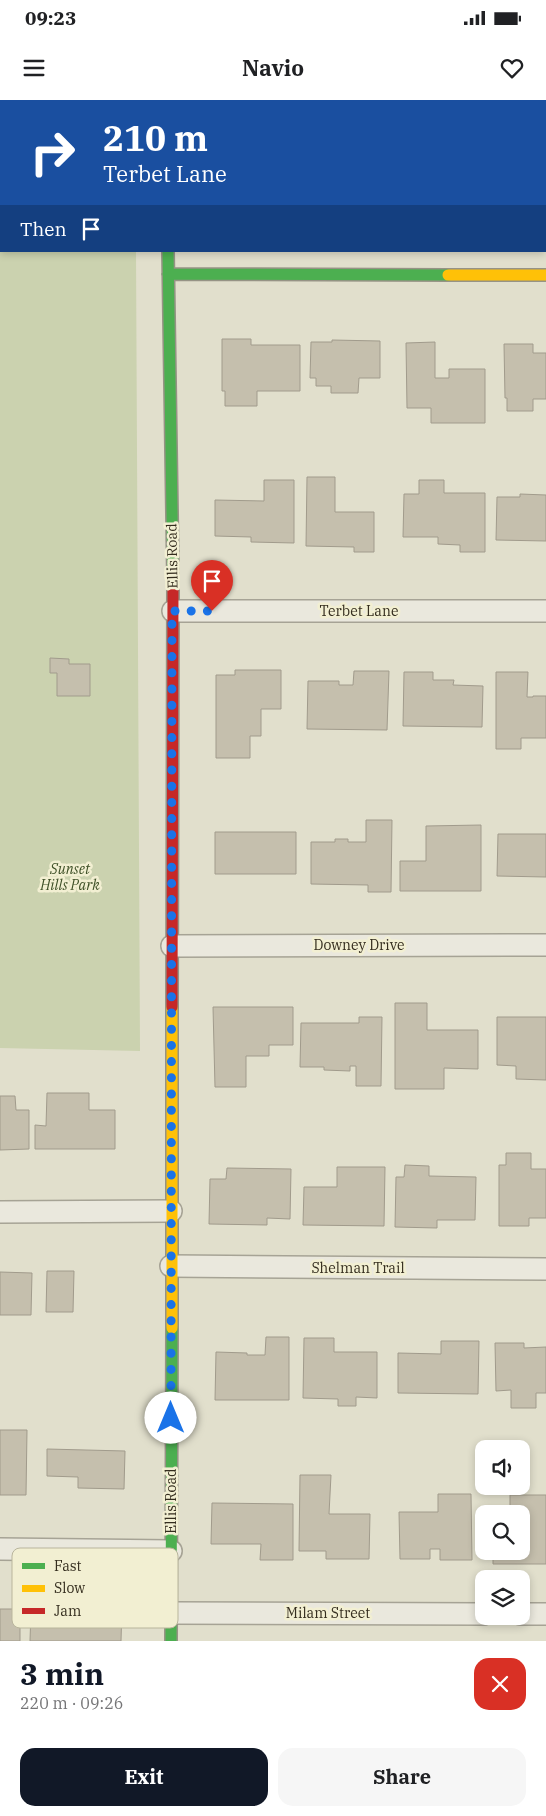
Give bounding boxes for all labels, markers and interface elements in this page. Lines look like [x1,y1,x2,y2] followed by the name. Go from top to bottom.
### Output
[25,6,76,30] text: 09:23
[242,53,304,82] text: Navio
[20,54,48,82] icon: menu
[498,54,526,82] icon: heart
[103,115,208,161] text: 210 m
[20,120,85,185] icon: right
[103,159,227,188] text: Terbet Lane
[77,215,105,243] icon: arrive
[20,217,67,241] text: Then
[162,523,182,589] street label: Ellis Road
[191,560,233,611] pin
[198,567,226,595] icon: arrive
[320,602,398,620] street label: Terbet Lane
[39,860,100,894] park label: Sunset Hills Park
[314,936,405,954] street label: Downey Drive
[311,1259,405,1277] street label: Shelman Trail
[144,1391,196,1443] position arrow
[475,1440,530,1625] map controls
[475,1440,530,1495] button: sound
[162,1468,180,1534] street label: Ellis Road
[475,1505,530,1560] button: search
[12,1548,178,1628] legend
[54,1557,82,1575] text: Fast
[475,1570,530,1625] button: layers
[54,1579,85,1597] text: Slow
[54,1602,81,1620] text: Jam
[286,1604,370,1622] street label: Milam Street
[20,1654,104,1693] text: 3 min
[474,1658,526,1710] button: close
[20,1693,123,1713] text: 220 m · 09:26
[20,1748,268,1806] button: Exit
[278,1748,526,1806] button: Share

